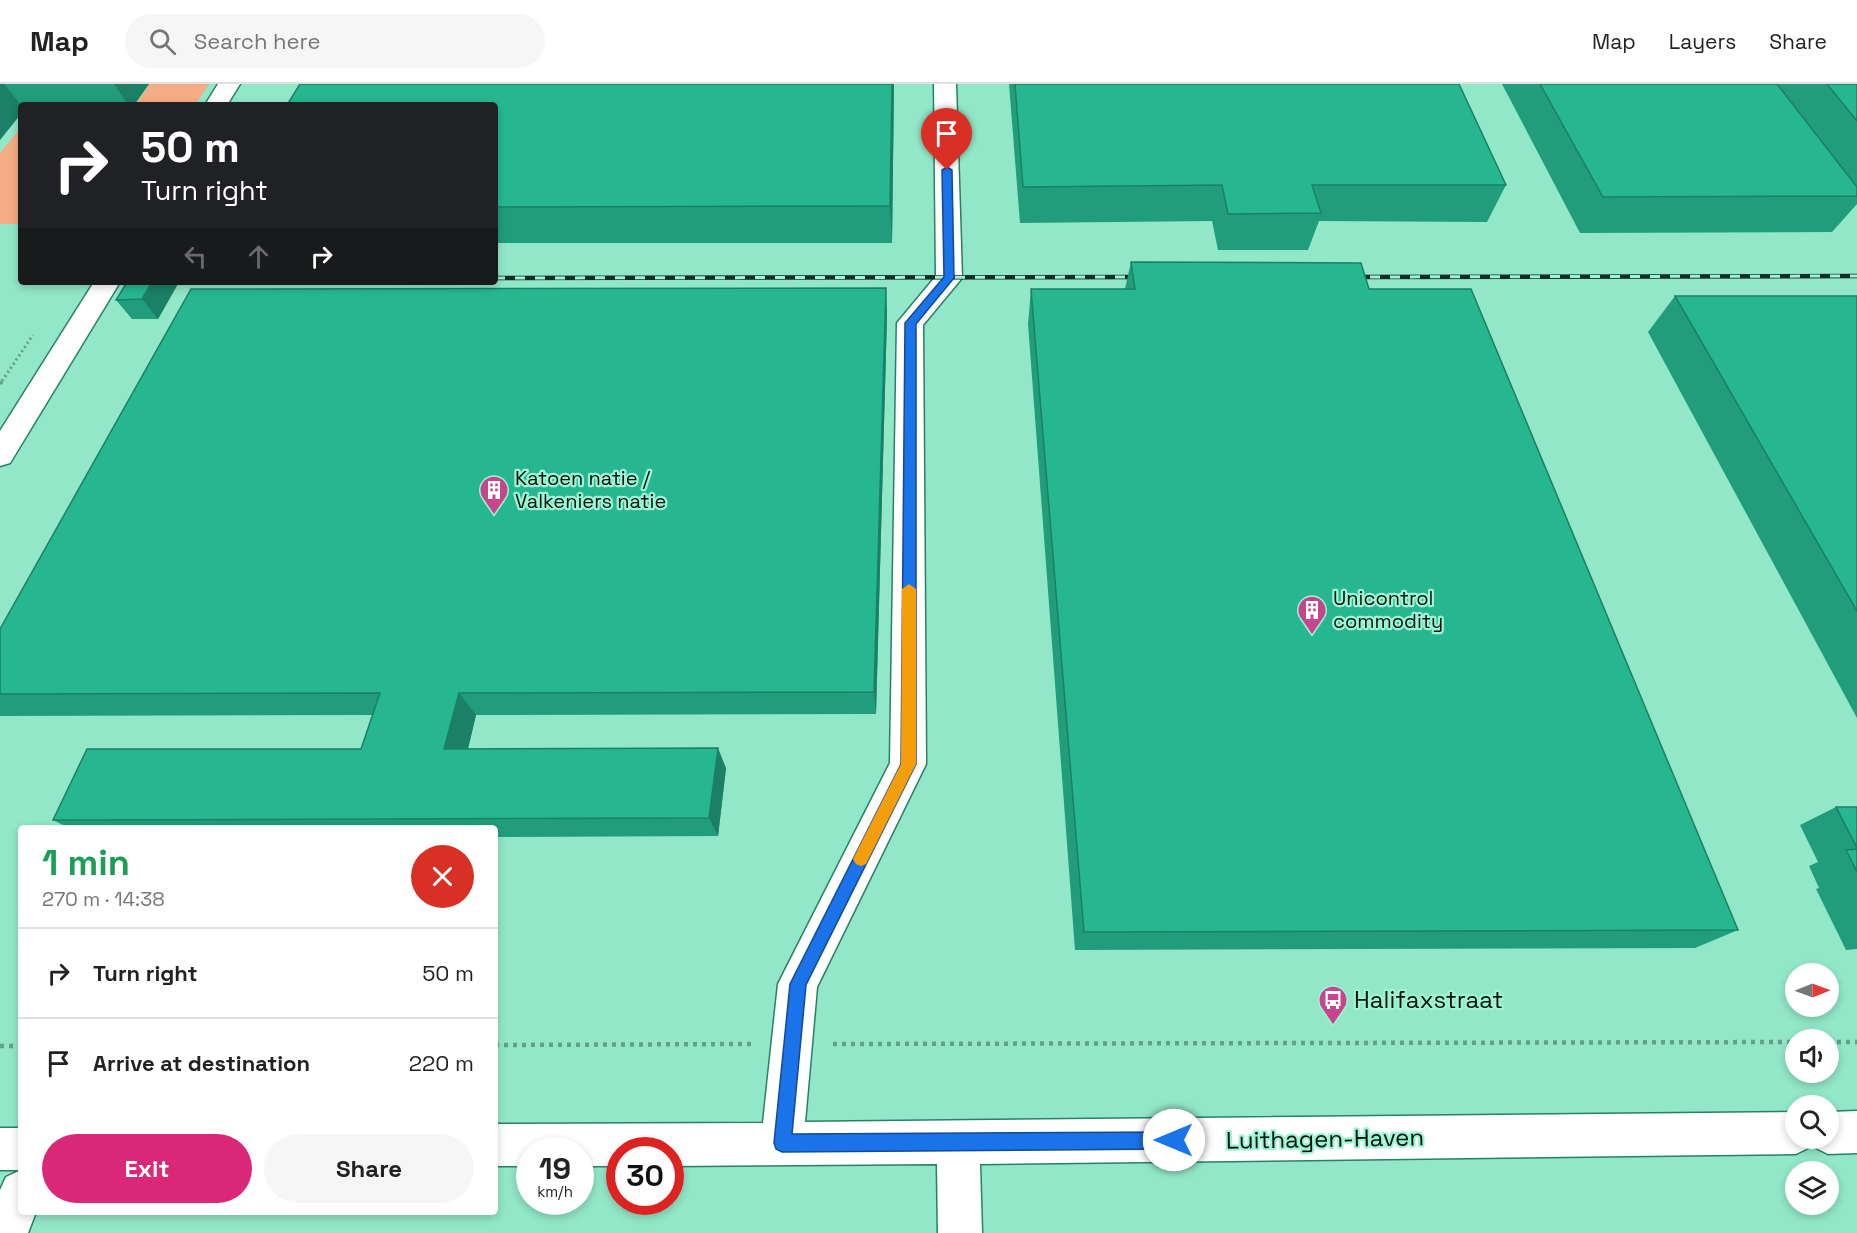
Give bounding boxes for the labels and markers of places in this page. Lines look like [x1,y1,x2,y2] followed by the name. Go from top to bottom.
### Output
[921,108,972,170] pin
[515,465,666,514] place label: Katoen natie / Valkeniers natie
[478,474,510,516] building icon: Katoen natie / Valkeniers natie
[1333,585,1443,634] place label: Unicontrol commodity
[1296,594,1328,636] building icon: Unicontrol commodity
[1317,984,1349,1026] bus stop icon: Halifaxstraat
[1354,984,1503,1015] place label: Halifaxstraat

